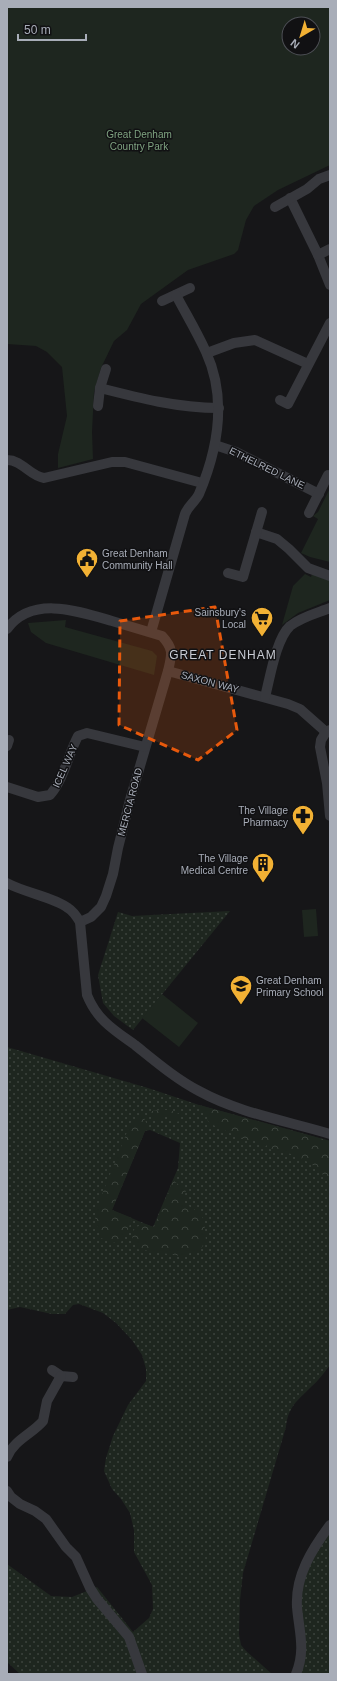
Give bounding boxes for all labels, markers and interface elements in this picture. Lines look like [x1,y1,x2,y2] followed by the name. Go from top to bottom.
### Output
[18,16,86,42] scale bar
[281,16,321,56] north arrow
[24,23,51,37] text: 50 m
[288,37,302,51] text: N
[106,129,172,152] park label: Great Denham Country Park
[228,445,307,491] street label: ETHELRED LANE
[74,546,100,579] public building icon: Great Denham Community Hall
[102,548,173,571] place label: Great Denham Community Hall
[249,605,275,638] supermarket icon: Sainsbury's Local
[195,607,246,630] place label: Sainsbury's Local
[169,648,277,662] district label: GREAT DENHAM
[180,669,240,695] street label: SAXON WAY
[51,742,80,789] street label: ICEL WAY
[116,767,144,837] street label: MERCIA ROAD
[290,803,316,836] pharmacy icon: The Village Pharmacy
[238,805,288,828] place label: The Village Pharmacy
[250,851,276,884] building icon: The Village Medical Centre
[181,853,248,876] place label: The Village Medical Centre
[228,973,254,1006] school or university icon: Great Denham Primary School
[256,975,324,998] place label: Great Denham Primary School

